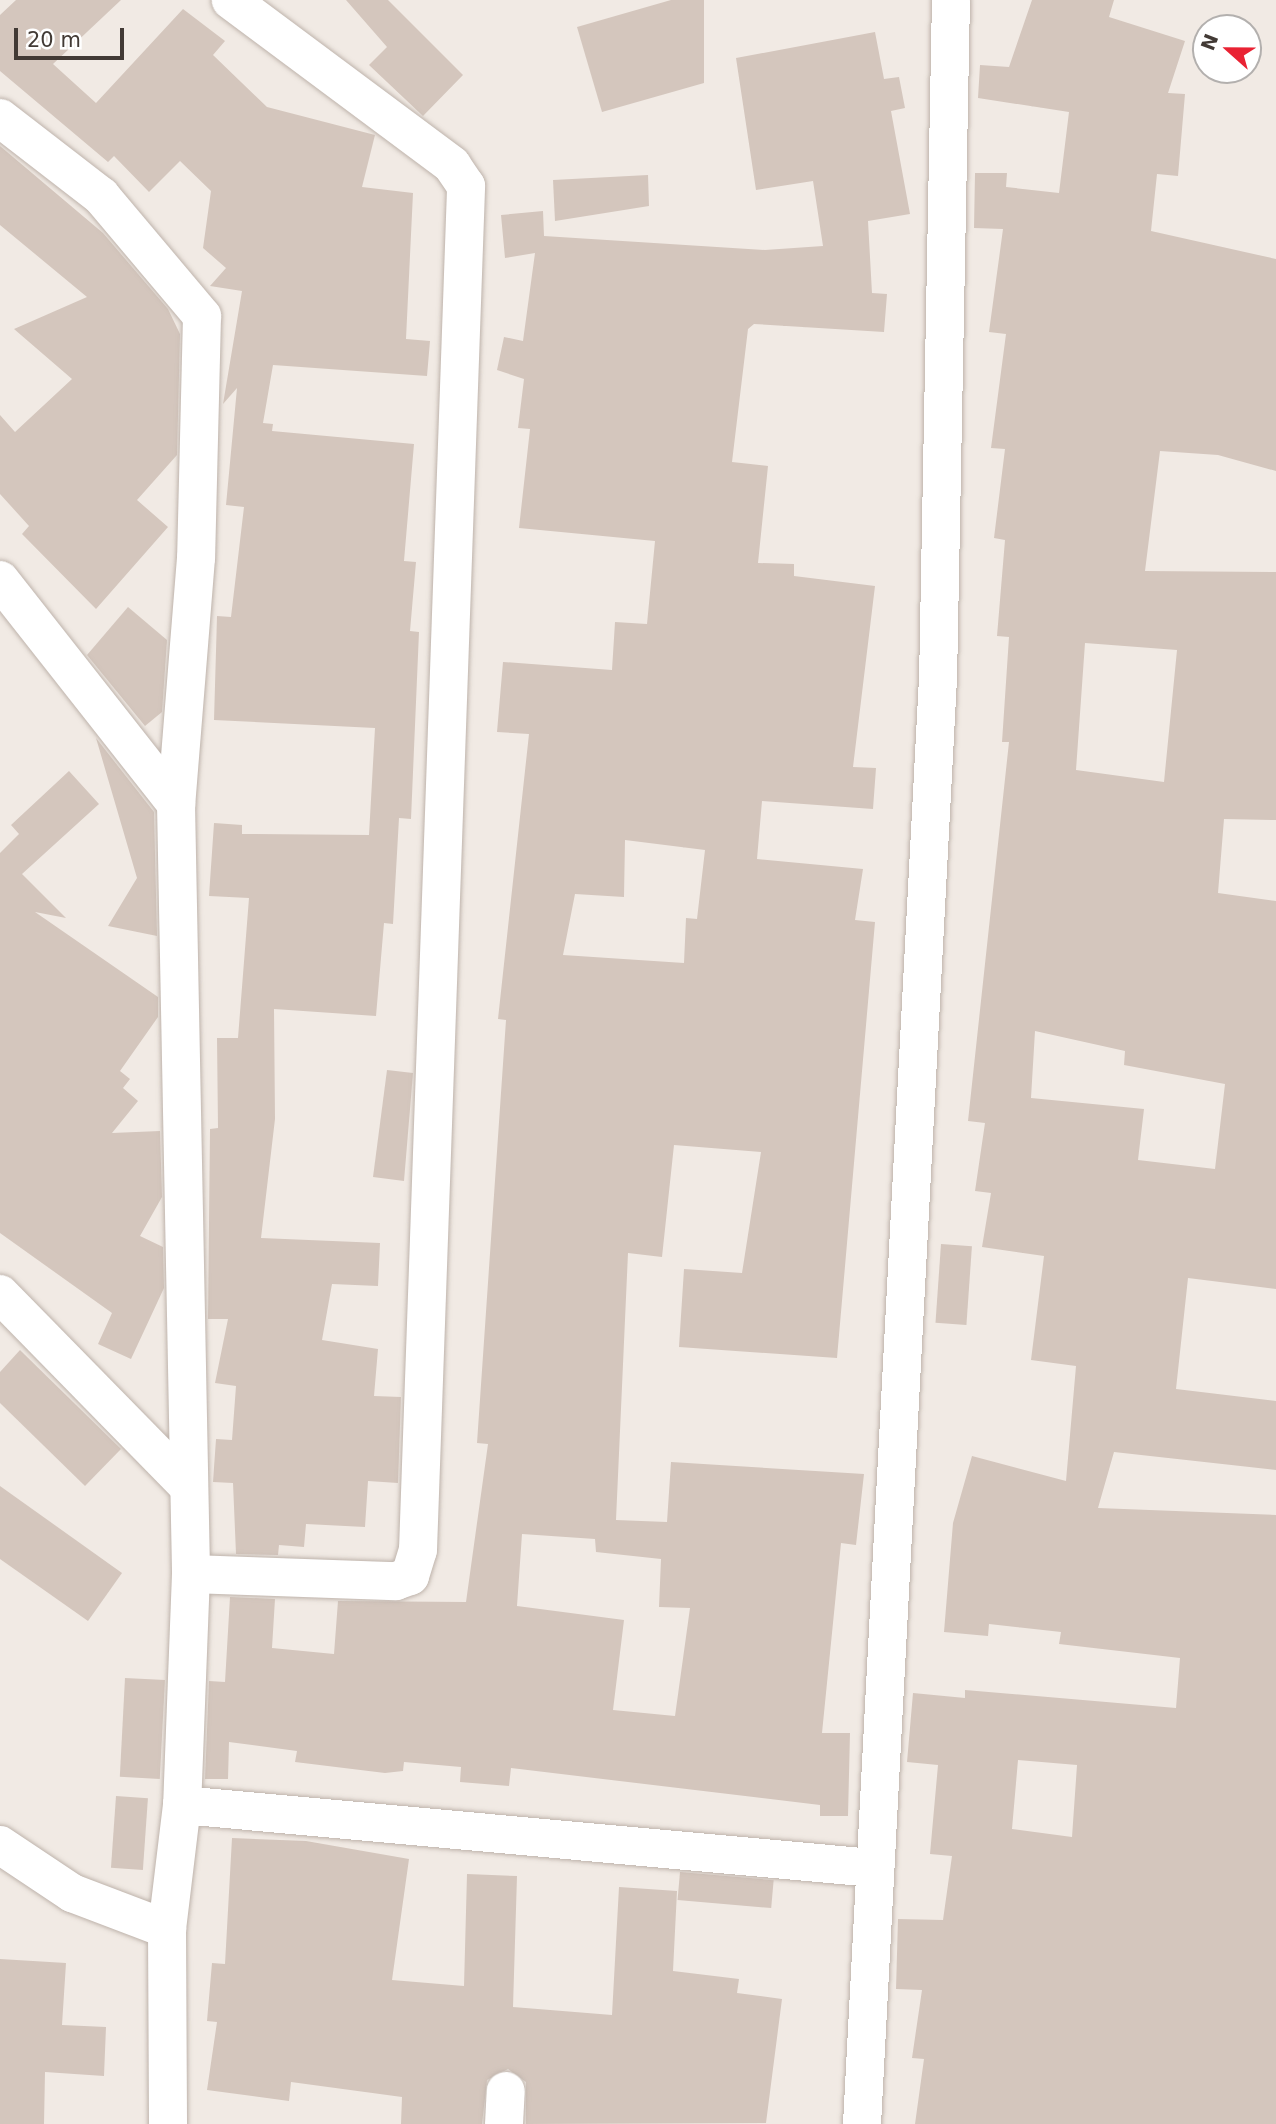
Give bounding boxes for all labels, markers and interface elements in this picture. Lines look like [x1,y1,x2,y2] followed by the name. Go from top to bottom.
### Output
[18,14,128,58] scale bar
[1192,14,1262,84] north arrow
[27,28,81,52] text: 20 m
[1196,31,1222,54] text: N

